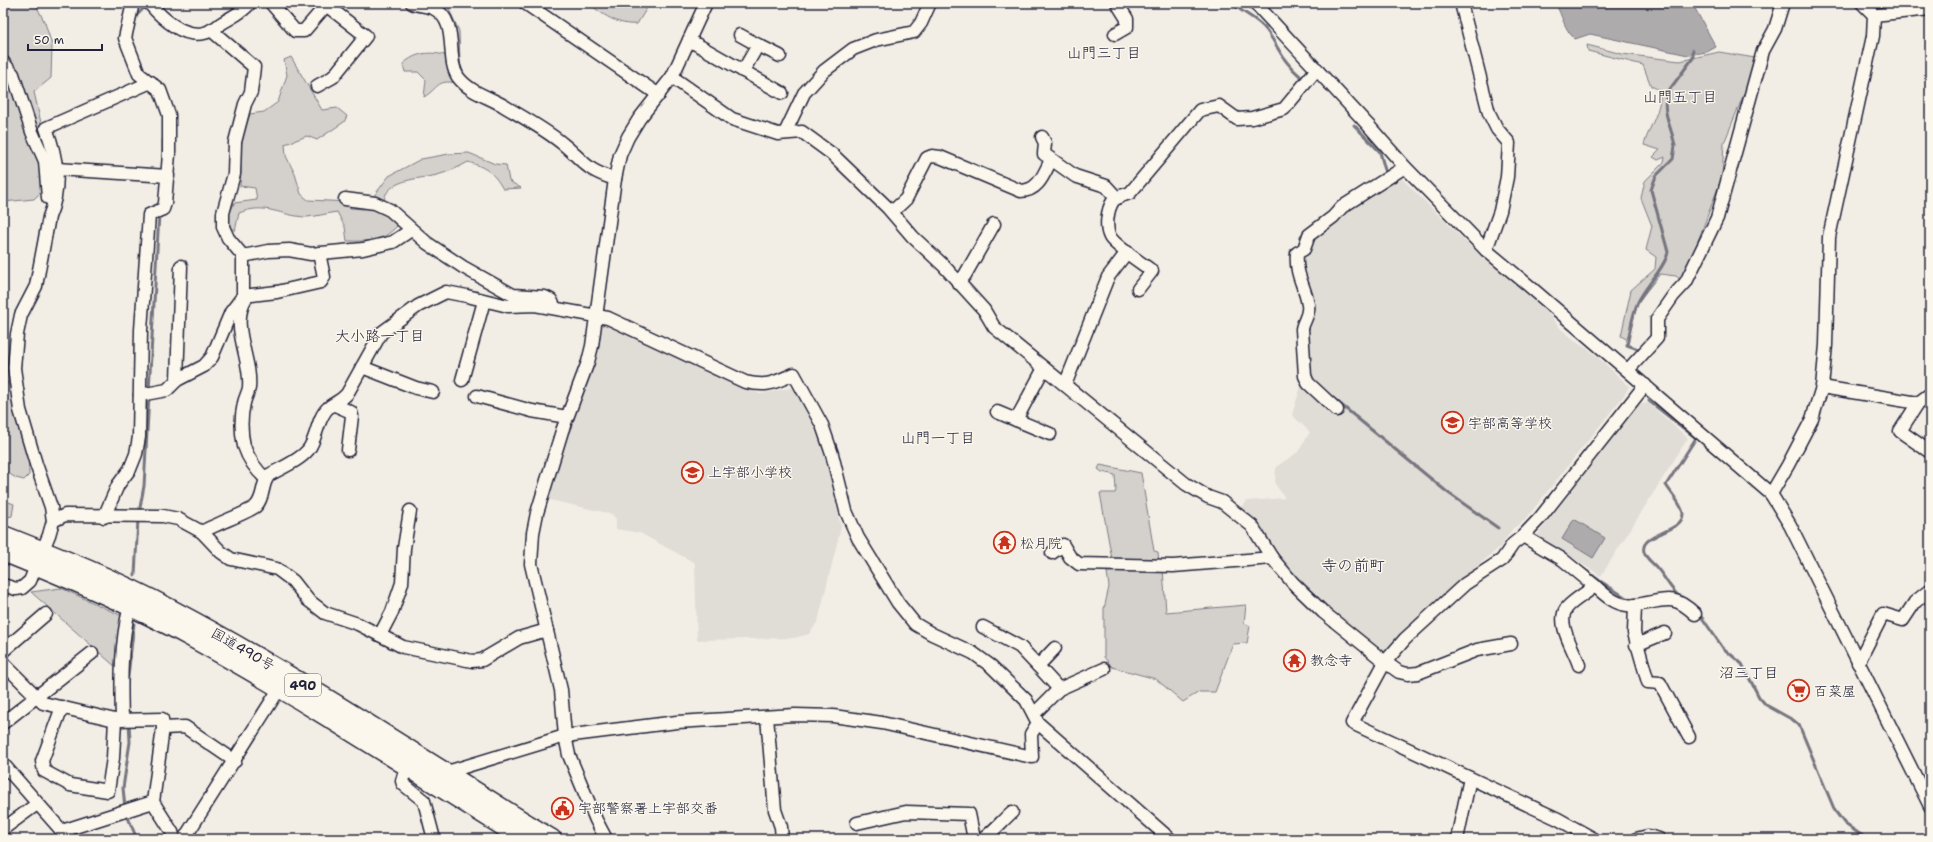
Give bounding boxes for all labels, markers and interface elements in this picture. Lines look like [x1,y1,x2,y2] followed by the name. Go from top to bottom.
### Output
[28,26,102,52] scale bar
[34,32,64,48] text: 50 m
[1066,43,1142,63] district label: 山門三丁目
[1642,87,1718,107] district label: 山門五丁目
[335,326,425,346] district label: 大小路一丁目
[1439,410,1465,436] school or university icon: 宇部高等学校
[1468,414,1552,432] place label: 宇部高等学校
[900,428,976,448] district label: 山門一丁目
[679,459,705,485] school or university icon: 上宇部小学校
[708,463,792,481] place label: 上宇部小学校
[992,530,1018,556] temple icon: 松月院
[1020,534,1062,552] place label: 松月院
[1321,555,1385,576] district label: 寺の前町
[208,624,278,674] street label: 国道490号
[1281,647,1307,673] temple icon: 教念寺
[1310,651,1352,669] place label: 教念寺
[1719,663,1779,683] district label: 沼三丁目
[285,674,321,696] road number: 490
[1785,678,1811,704] supermarket icon: 百菜屋
[1814,682,1856,700] place label: 百菜屋
[549,795,575,821] public building icon: 宇部警察署上宇部交番
[578,799,718,817] place label: 宇部警察署上宇部交番

